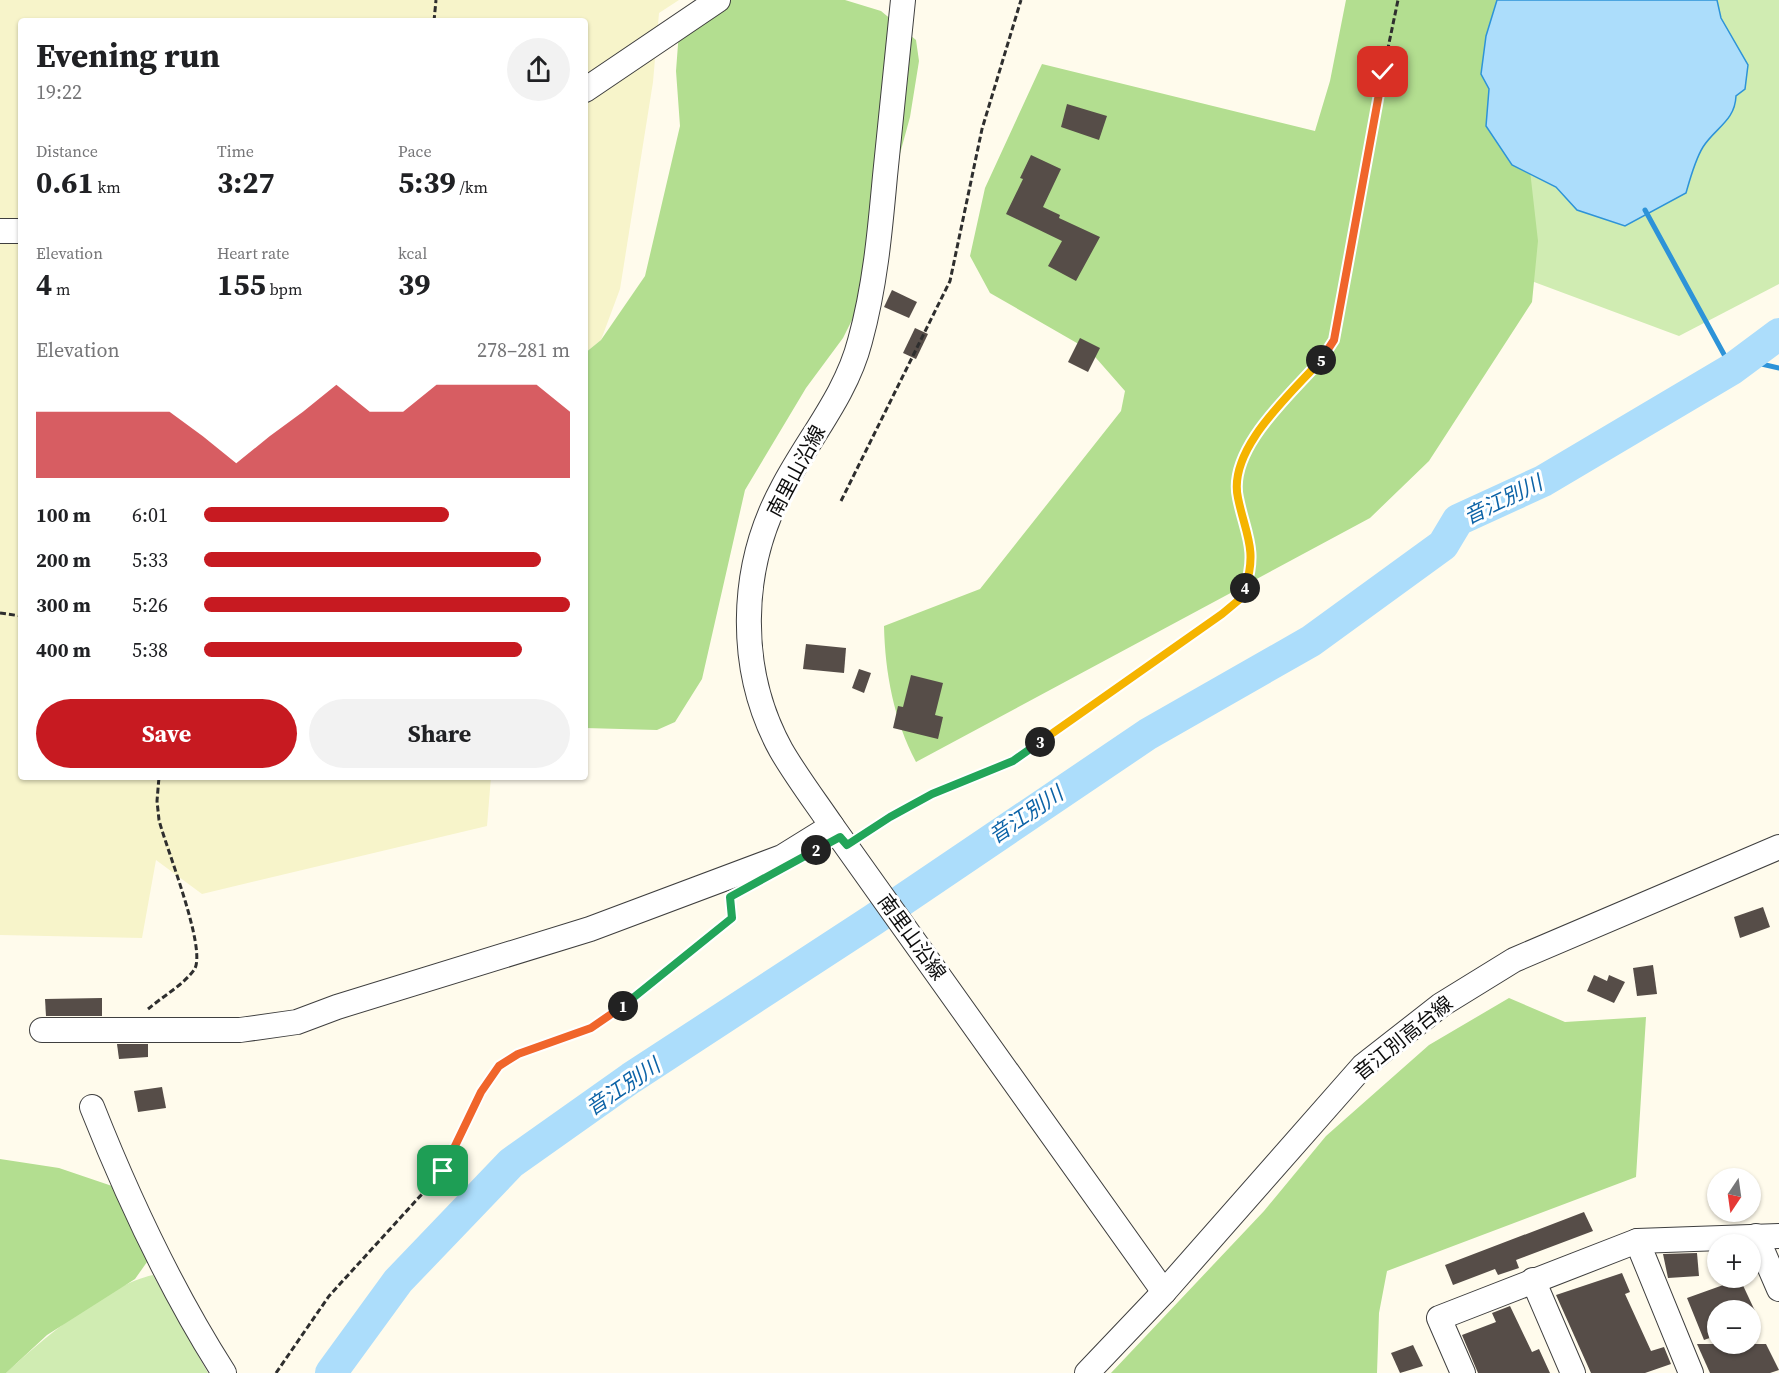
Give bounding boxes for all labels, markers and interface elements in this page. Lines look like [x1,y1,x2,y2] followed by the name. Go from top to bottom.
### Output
[36,33,220,78] text: Evening run
[507,38,570,101] button: share
[1357,46,1408,97] pin
[1366,55,1399,88] icon: check
[36,78,82,106] text: 19:22
[36,140,98,162] text: Distance
[217,140,254,162] text: Time
[398,140,432,162] text: Pace
[36,162,94,203] text: 0.61
[217,162,275,203] text: 3:27
[398,162,456,203] text: 5:39
[94,176,121,198] text: km
[456,176,488,198] text: /km
[36,242,103,264] text: Elevation
[217,242,289,264] text: Heart rate
[398,242,427,264] text: kcal
[36,264,52,305] text: 4
[217,264,266,305] text: 155
[398,264,431,305] text: 39
[52,278,70,300] text: m
[266,278,302,300] text: bpm
[36,336,120,364] text: Elevation
[477,336,570,364] text: 278–281 m
[1306,345,1336,375] pin: 5
[1317,349,1325,371] text: 5
[760,420,832,522] street label: 南里山沿線
[1459,467,1549,531] water label: 音江別川
[36,501,91,529] text: 100 m
[132,501,168,529] text: 6:01
[36,546,91,574] text: 200 m
[132,546,168,574] text: 5:33
[1230,573,1260,603] pin: 4
[1241,577,1249,599] text: 4
[36,591,91,619] text: 300 m
[132,591,168,619] text: 5:26
[36,636,91,664] text: 400 m
[132,636,168,664] text: 5:38
[36,699,297,768] button: Save
[309,699,570,768] button: Share
[1025,727,1055,757] pin: 3
[1036,731,1044,753] text: 3
[983,778,1070,850] water label: 音江別川
[801,835,831,865] pin: 2
[812,839,820,861] text: 2
[871,888,953,986] street label: 南里山沿線
[1348,989,1458,1087] street label: 音江別高台線
[608,991,638,1021] pin: 1
[619,995,627,1017] text: 1
[580,1050,667,1122] water label: 音江別川
[417,1145,468,1196] pin
[426,1154,459,1187] icon: arrive
[1707,1168,1761,1222] north arrow
[1707,1168,1761,1354] map controls
[1707,1234,1761,1288] button: +
[1707,1300,1761,1354] button: −

